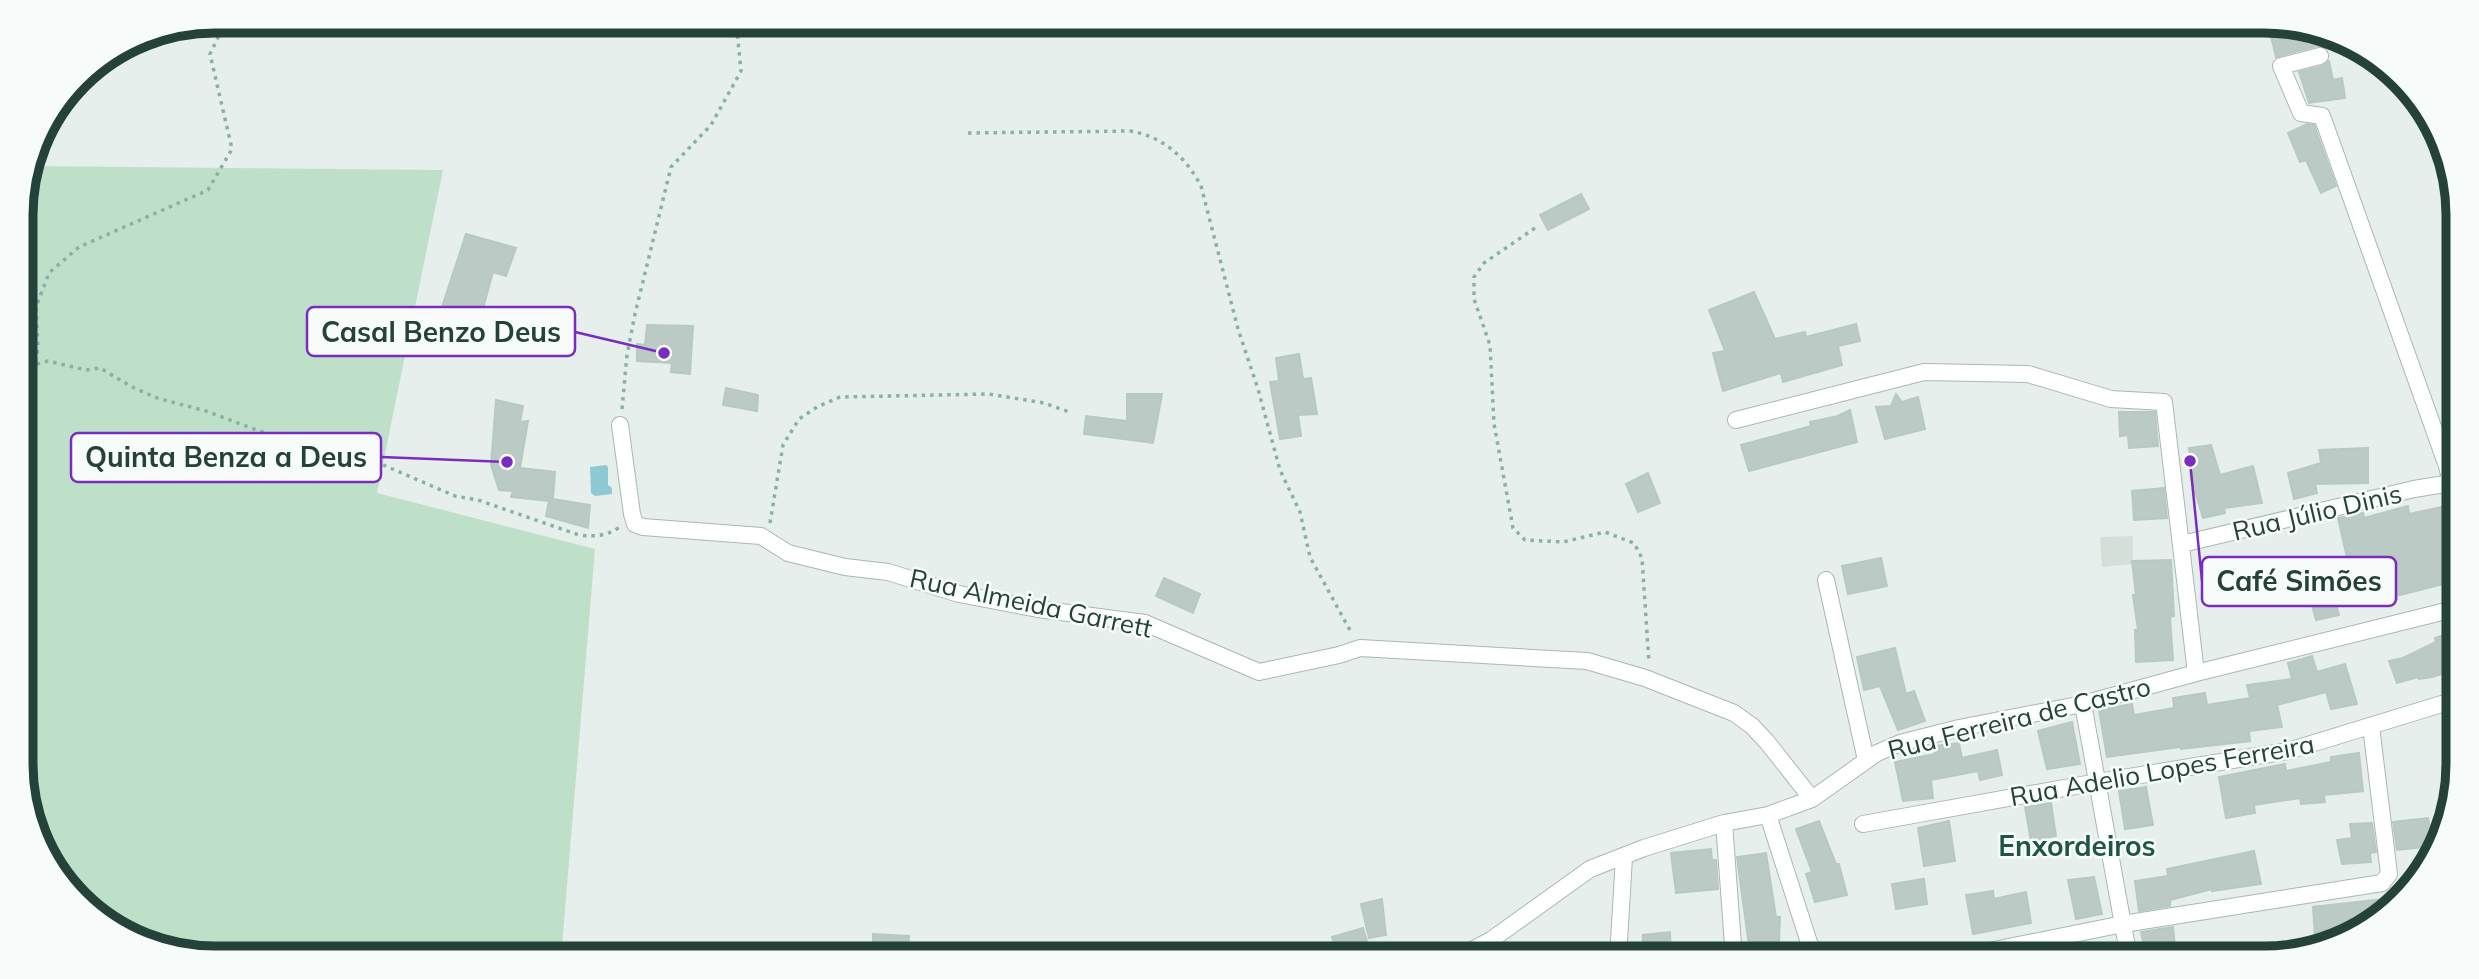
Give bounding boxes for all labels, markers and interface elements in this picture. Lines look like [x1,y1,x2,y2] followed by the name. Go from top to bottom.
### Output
[307,307,575,356] callout: Casal Benzo Deus
[321,314,561,349] text: Casal Benzo Deus
[71,433,381,482] callout: Quinta Benza a Deus
[85,439,367,474] text: Quinta Benza a Deus
[2229,476,2405,548] street label: Rua Júlio Dinis
[2202,557,2396,606] callout: Café Simões
[907,561,1155,645] street label: Rua Almeida Garrett
[2216,563,2382,598] text: Café Simões
[1884,669,2154,767] street label: Rua Ferreira de Castro
[2007,727,2317,813] street label: Rua Adelio Lopes Ferreira
[1998,828,2156,863] district label: Enxordeiros

